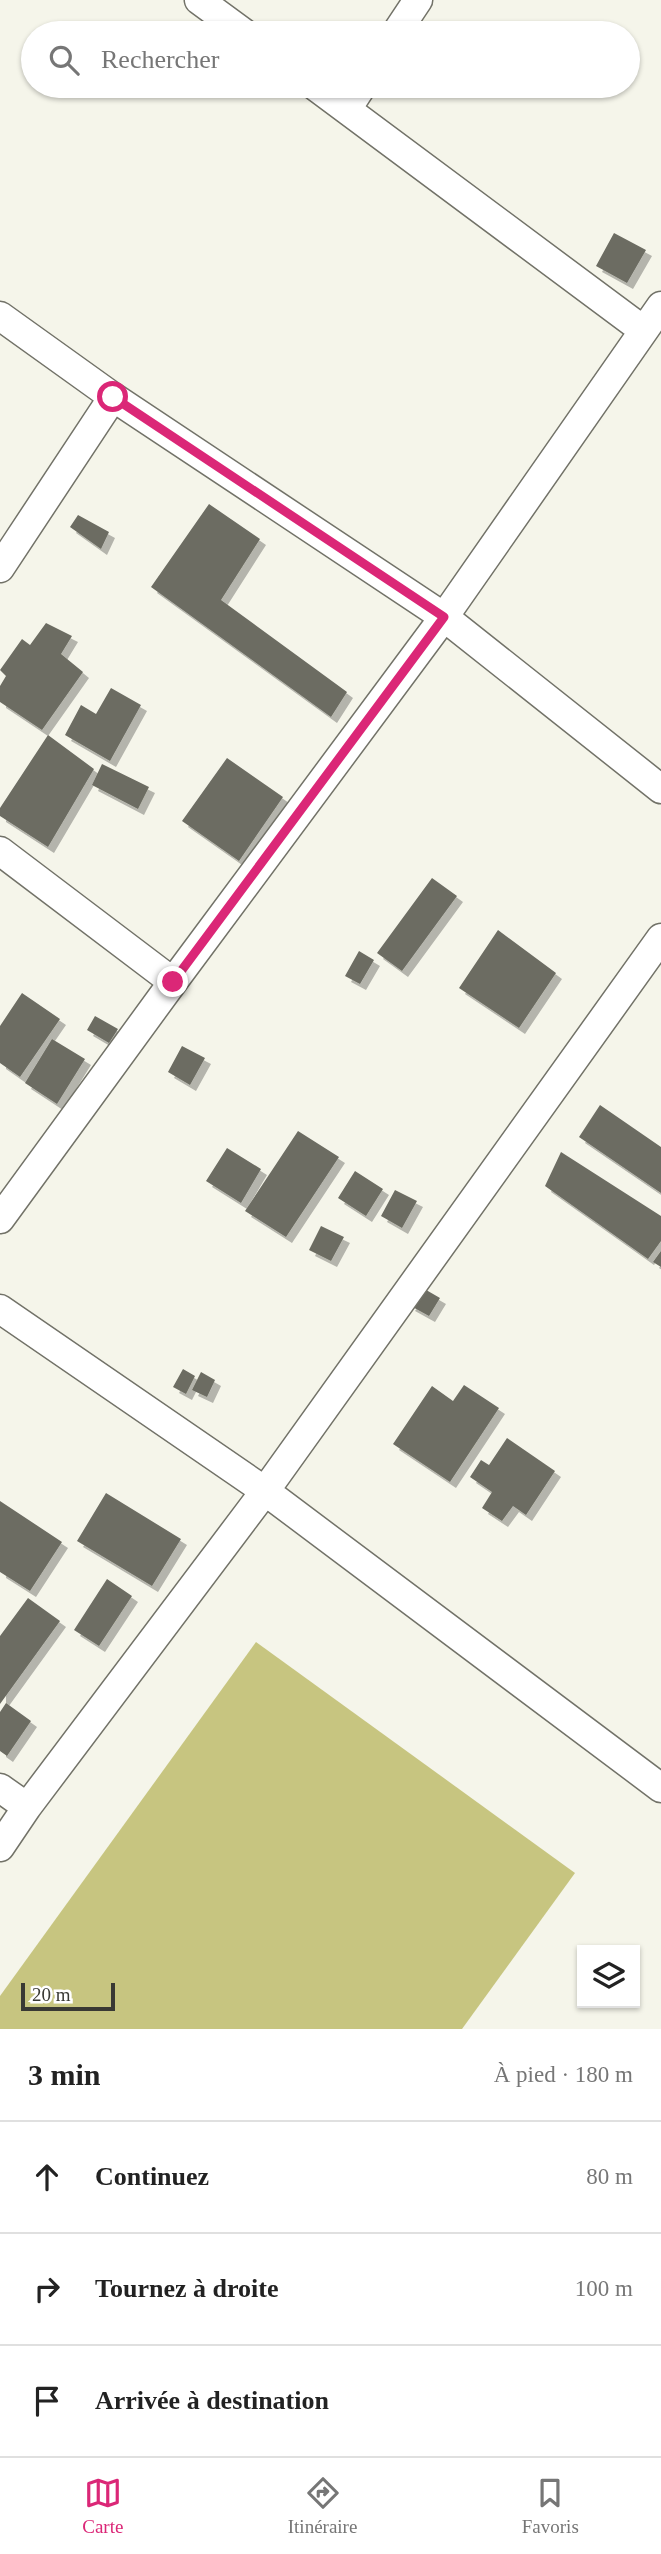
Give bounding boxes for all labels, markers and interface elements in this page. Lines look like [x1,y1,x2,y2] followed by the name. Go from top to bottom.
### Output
[21,21,640,98] search box
[45,41,83,79] icon: search
[101,45,219,74] text: Rechercher
[97,381,128,412] route start
[157,966,188,997] route end
[577,1945,640,2008] map controls
[577,1945,640,2008] button: layers
[21,1980,116,2012] scale bar
[32,1984,71,2005] text: 20 m
[28,2058,101,2091] text: 3 min
[494,2062,633,2087] text: À pied · 180 m
[28,2158,66,2196] icon: ahead
[95,2162,209,2191] text: Continuez
[586,2164,633,2189] text: 80 m
[28,2270,66,2308] icon: right
[95,2274,278,2303] text: Tournez à droite
[575,2276,633,2301] text: 100 m
[28,2382,66,2420] icon: arrive
[95,2386,329,2415] text: Arrivée à destination
[82,2474,123,2538] tab: Carte
[288,2474,357,2538] tab: Itinéraire
[522,2474,579,2538] tab: Favoris

